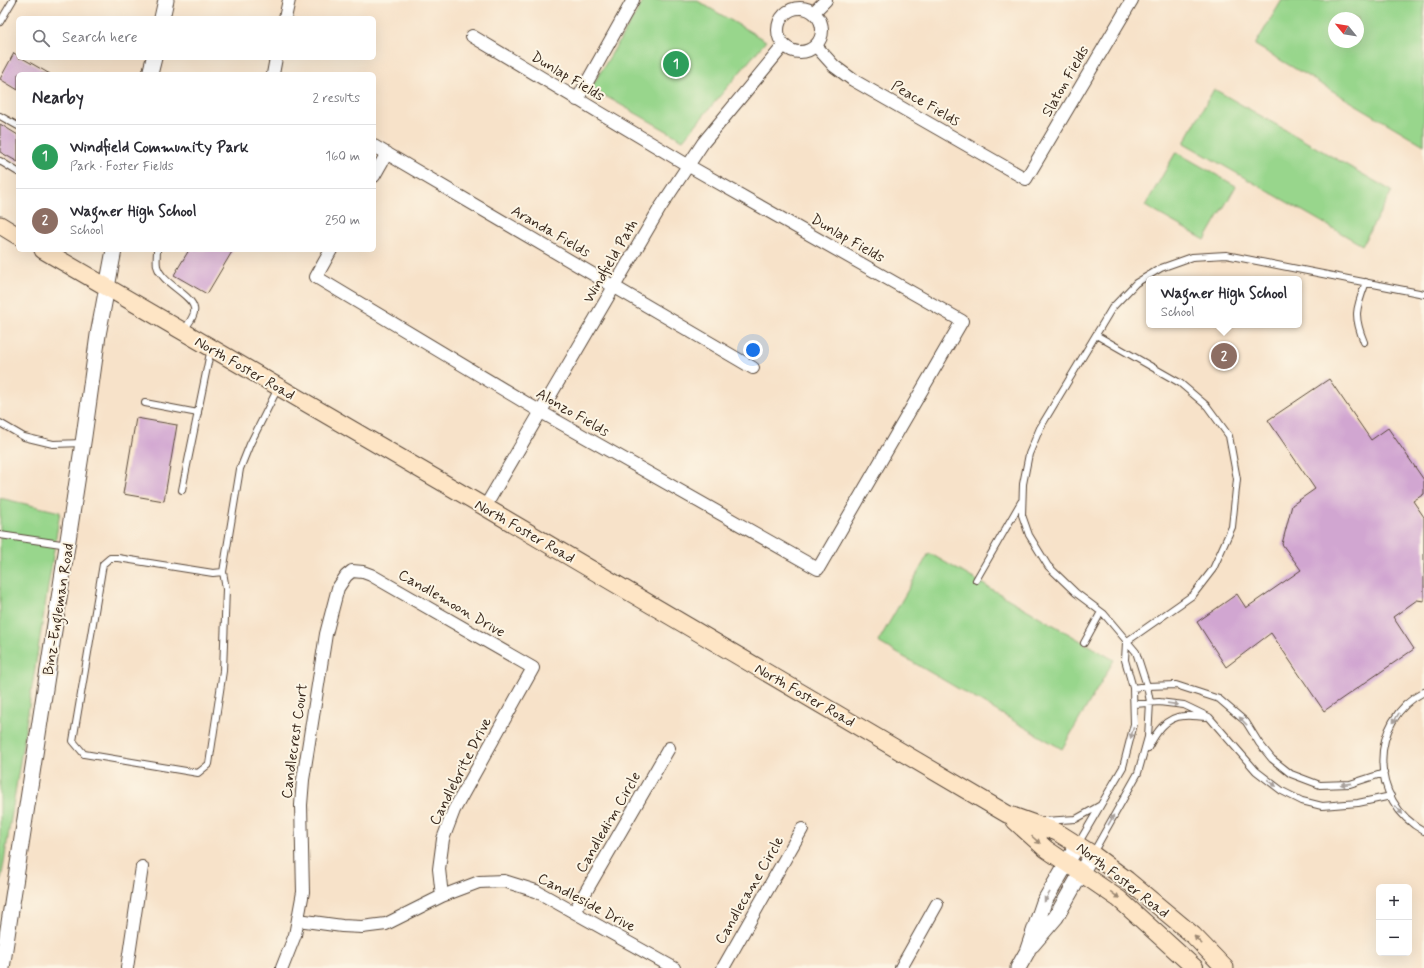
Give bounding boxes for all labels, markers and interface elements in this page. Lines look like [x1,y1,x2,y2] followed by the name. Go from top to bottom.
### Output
[1328,12,1364,48] north arrow
[16,16,376,60] search box
[30,27,52,49] icon: search
[62,28,138,48] text: Search here
[1037,42,1094,121] street label: Slaton Fields
[527,47,608,107] street label: Dunlap Fields
[663,49,689,79] pin: 1
[888,76,963,132] street label: Peace Fields
[32,87,84,109] text: Nearby
[313,90,360,107] text: 2 results
[70,138,248,158] text: Windfield Community Park
[42,148,48,165] text: 1
[325,148,360,165] text: 160 m
[70,158,174,175] text: Park · Foster Fields
[507,201,594,263] street label: Aranda Fields
[70,202,196,222] text: Wagner High School
[807,210,888,268] street label: Dunlap Fields
[42,212,48,229] text: 2
[325,212,360,229] text: 250 m
[579,216,643,307] street label: Windfield Path
[70,222,104,239] text: School
[1146,276,1302,328] popup
[1161,284,1287,304] text: Wagner High School
[1161,304,1194,321] text: School
[191,332,298,406] street label: North Foster Road
[743,340,763,360] your location
[1211,341,1237,371] pin: 2
[532,384,613,442] street label: Alonzo Fields
[471,495,578,569] street label: North Foster Road
[39,542,80,677] street label: Binz-Engleman Road
[394,565,509,643] street label: Candlemoon Drive
[751,659,858,733] street label: North Foster Road
[277,682,313,800] street label: Candlecrest Court
[1167,701,1179,707] one-way arrow
[1392,712,1399,724] one-way arrow
[425,714,497,829] street label: Candlebrite Drive
[1238,716,1248,726] one-way arrow
[1129,727,1135,739] one-way arrow
[572,768,646,877] street label: Candledim Circle
[1266,779,1277,788] one-way arrow
[1340,781,1352,787] one-way arrow
[1395,804,1403,815] one-way arrow
[1108,814,1115,826] one-way arrow
[711,833,789,948] street label: Candlecane Circle
[1031,835,1041,844] one-way arrow
[1072,838,1173,923] street label: North Foster Road
[534,869,639,937] street label: Candleside Drive
[1376,884,1412,956] map controls
[1376,884,1412,920] button: +
[1044,891,1051,902] one-way arrow
[1109,891,1120,899] one-way arrow
[1376,920,1412,956] button: −
[1193,935,1203,945] one-way arrow

